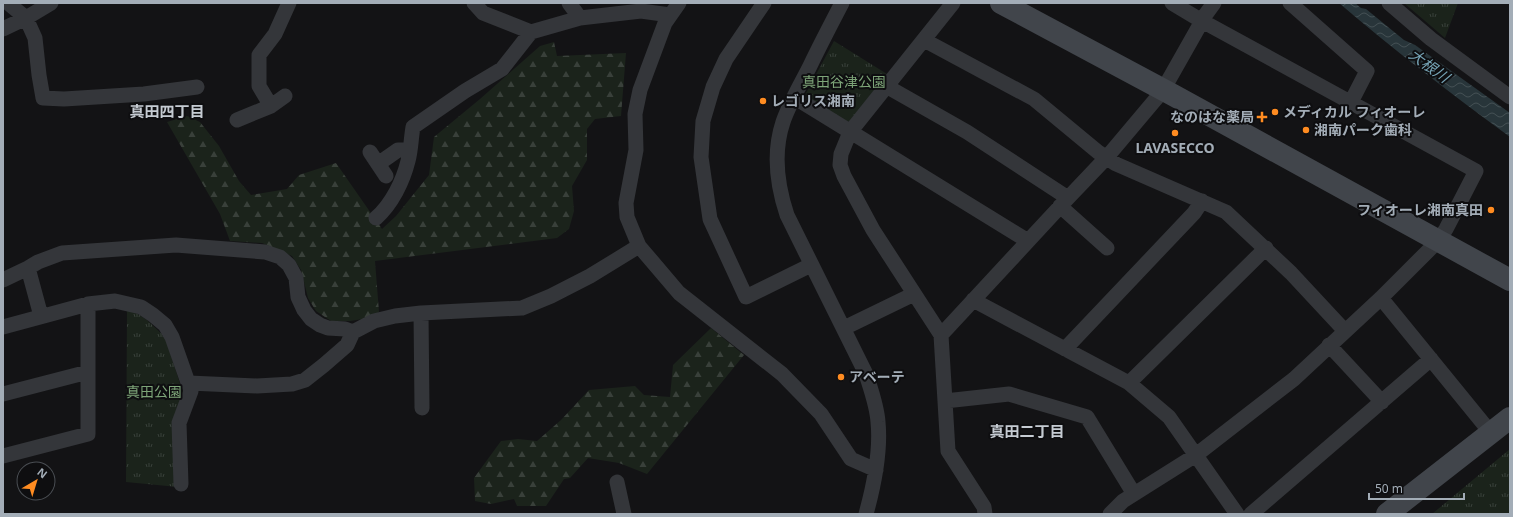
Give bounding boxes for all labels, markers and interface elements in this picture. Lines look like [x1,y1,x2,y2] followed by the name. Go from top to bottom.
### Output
[1406,44,1455,88] water label: 大根川
[802,72,886,91] park label: 真田谷津公園
[771,91,855,110] place label: レゴリス湘南
[758,96,768,106] marker: レゴリス湘南
[129,101,205,121] district label: 真田四丁目
[1283,102,1425,121] place label: メディカル フィオーレ
[1170,107,1254,126] place label: なのはな薬局
[1270,107,1280,117] marker: メディカル フィオーレ
[1257,112,1267,122] marker: なのはな薬局
[1314,120,1412,139] place label: 湘南パーク歯科
[1301,125,1311,135] marker: 湘南パーク歯科
[1170,128,1180,138] marker: LAVASECCO
[1135,138,1215,157] place label: LAVASECCO
[1357,200,1483,219] place label: フィオーレ湘南真田
[1486,205,1496,215] marker: フィオーレ湘南真田
[849,367,905,386] place label: アベーテ
[836,372,846,382] marker: アベーテ
[126,382,182,401] park label: 真田公園
[989,421,1065,441] district label: 真田二丁目
[16,461,56,501] north arrow
[34,464,51,481] text: N
[1369,475,1464,501] scale bar
[1375,480,1403,497] text: 50 m

